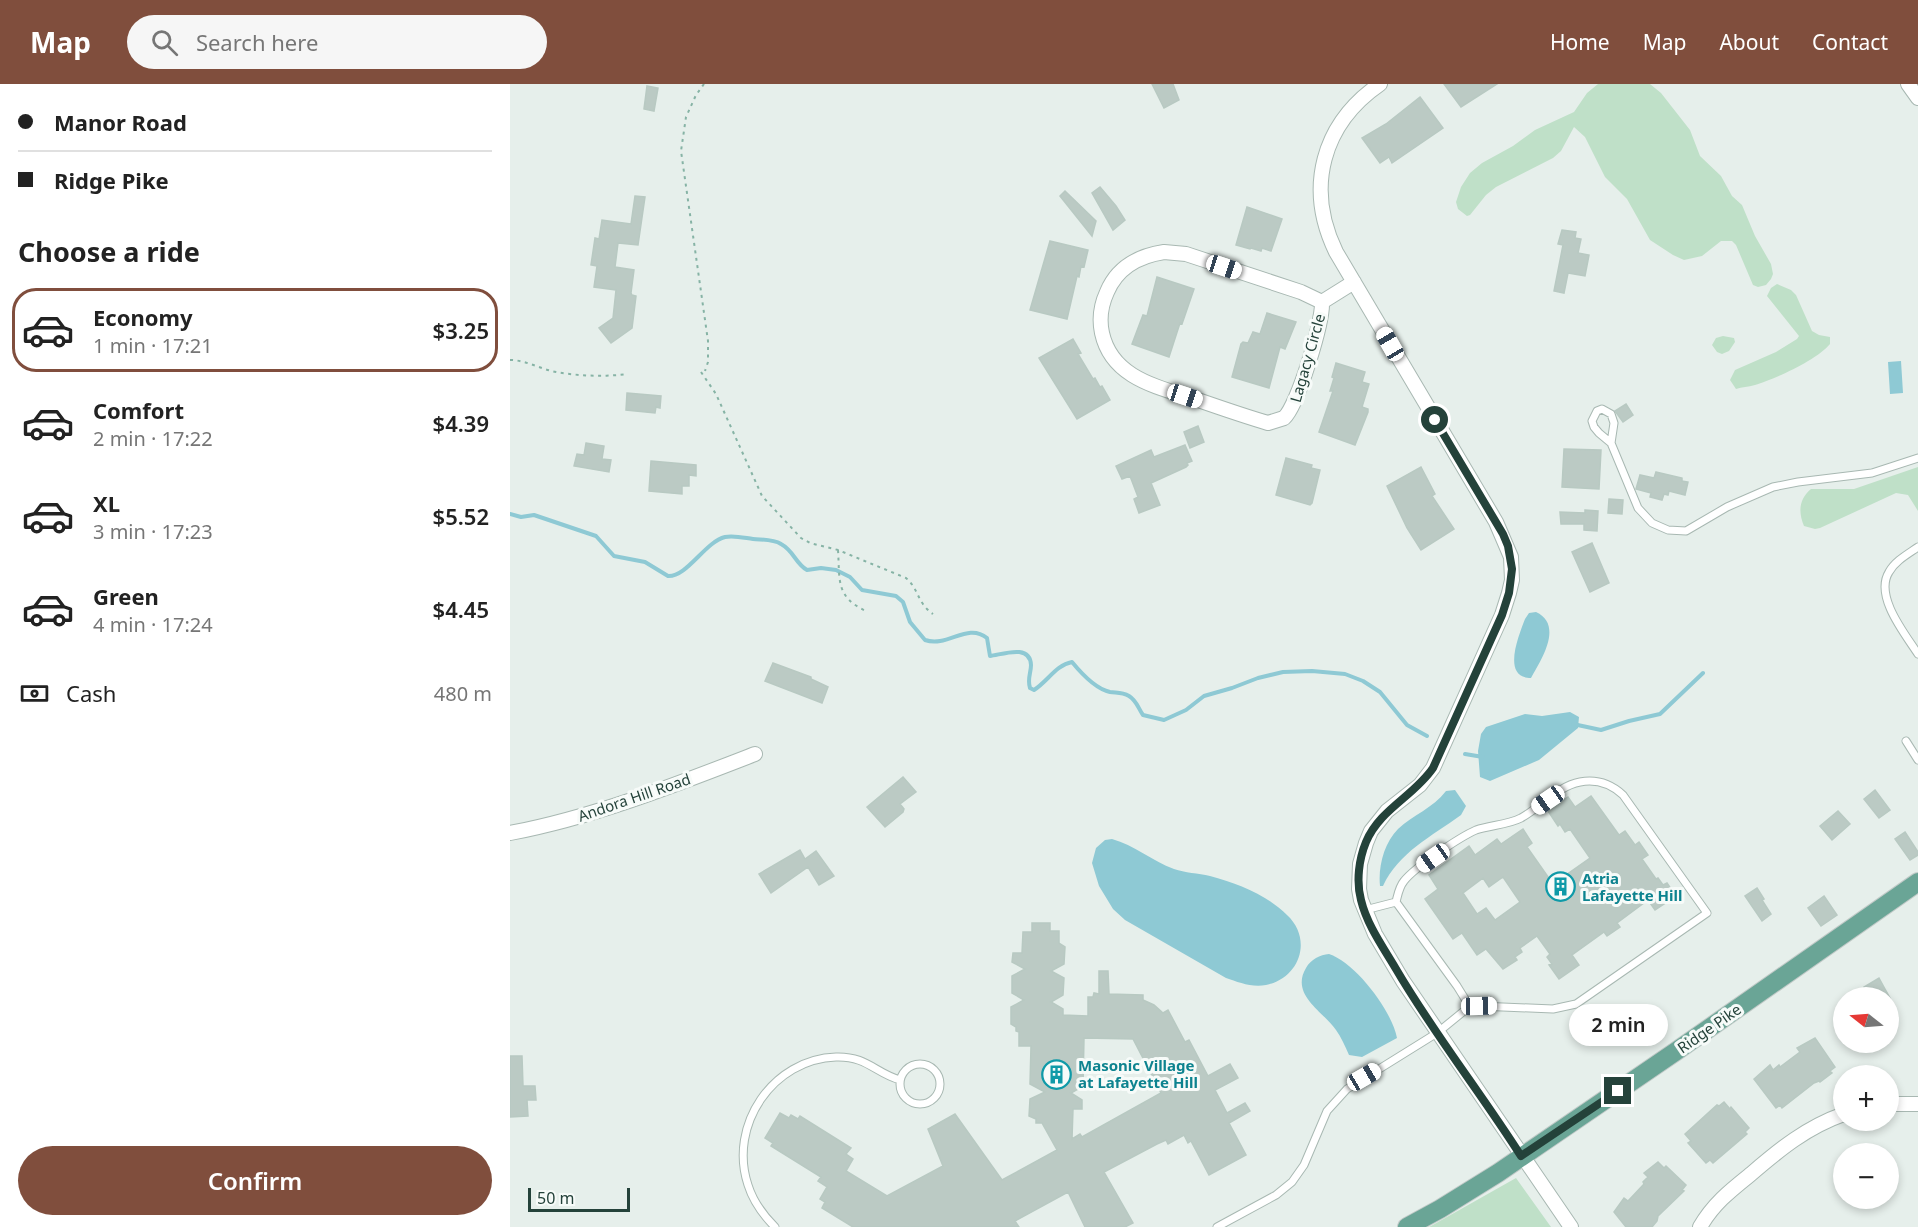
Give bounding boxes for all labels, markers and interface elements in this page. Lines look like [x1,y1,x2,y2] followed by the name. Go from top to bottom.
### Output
[127,15,547,69] search box
[30,23,91,61] text: Map
[148,26,181,59] icon: search
[196,27,318,57] text: Search here
[1550,28,1610,56] text: Home
[1643,28,1686,56] text: Map
[1719,28,1779,56] text: About
[1812,28,1888,56] text: Contact
[54,107,187,137] text: Manor Road
[54,165,169,195] text: Ridge Pike
[18,233,200,270] text: Choose a ride
[1204,253,1244,281] car
[93,302,192,332] text: Economy
[21,303,75,357] icon: car
[1285,311,1329,405] street label: Lagacy Circle
[433,315,489,345] text: $3.25
[1373,324,1407,364] car
[93,332,213,359] text: 1 min · 17:21
[1165,382,1205,410] car
[93,395,184,425] text: Comfort
[21,396,75,450] icon: car
[1421,406,1448,433] route start
[433,408,489,438] text: $4.39
[93,425,213,452] text: 2 min · 17:22
[93,488,120,518] text: XL
[21,489,75,543] icon: car
[433,501,489,531] text: $5.52
[93,518,213,545] text: 3 min · 17:23
[93,581,159,611] text: Green
[21,582,75,636] icon: car
[433,594,489,624] text: $4.45
[93,611,213,638] text: 4 min · 17:24
[18,677,51,710] icon: cash
[66,678,116,708] text: Cash
[434,680,492,707] text: 480 m
[575,768,693,826] street label: Andora Hill Road
[1528,782,1568,818] car
[1413,840,1453,876] car
[1582,868,1682,905] place label: Atria Lafayette Hill
[1545,871,1577,903] building icon: Atria Lafayette Hill
[1833,987,1899,1053] north arrow
[1833,987,1899,1209] map controls
[1461,997,1497,1015] car
[1673,999,1745,1057] street label: Ridge Pike
[1568,1004,1668,1046] callout: 2 min
[1591,1011,1646,1038] text: 2 min
[1078,1055,1198,1092] place label: Masonic Village at Lafayette Hill
[1041,1058,1073,1090] building icon: Masonic Village at Lafayette Hill
[1344,1060,1384,1094] car
[1833,1065,1899,1131] button: +
[1604,1077,1631,1104] route end
[1833,1143,1899,1209] button: −
[18,1146,492,1215] button: Confirm
[528,1185,630,1212] scale bar
[537,1187,574,1209] text: 50 m

